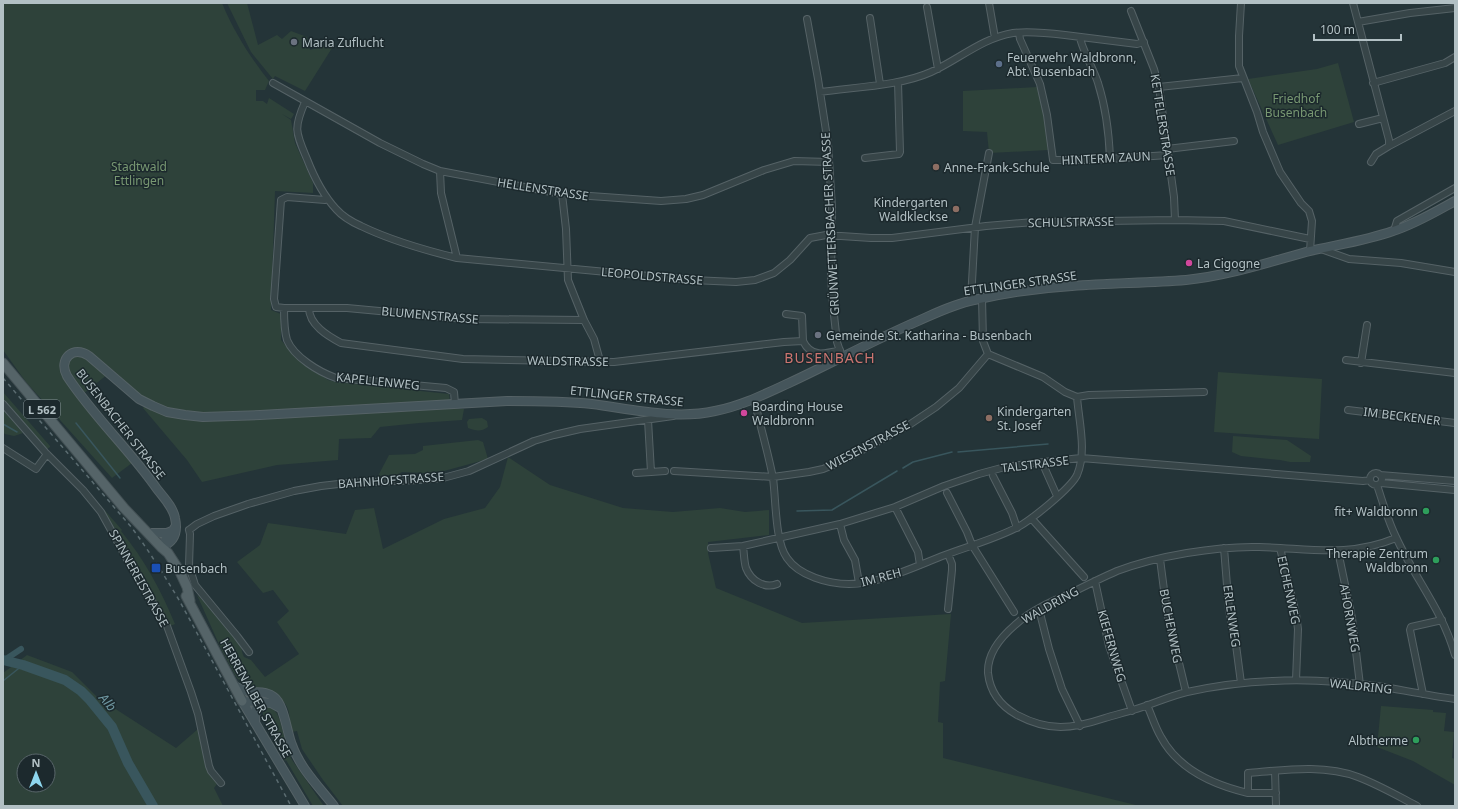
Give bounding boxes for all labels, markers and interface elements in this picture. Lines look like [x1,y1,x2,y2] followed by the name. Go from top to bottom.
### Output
[1314,16,1401,42] scale bar
[1320,21,1355,38] text: 100 m
[302,34,385,51] place label: Maria Zuflucht
[289,37,299,47] marker: Maria Zuflucht
[1007,49,1136,80] place label: Feuerwehr Waldbronn, Abt. Busenbach
[994,59,1004,69] marker: Feuerwehr Waldbronn, Abt. Busenbach
[1147,73,1179,177] street label: KETTELERSTRASSE
[1265,90,1327,121] park label: Friedhof Busenbach
[817,132,843,316] street label: GRÜNWETTERSBACHER STRASSE
[1061,147,1151,169] street label: HINTERM ZAUN
[111,158,167,189] park label: Stadtwald Ettlingen
[944,159,1050,176] place label: Anne-Frank-Schule
[931,162,941,172] marker: Anne-Frank-Schule
[496,173,590,205] street label: HELLENSTRASSE
[873,194,948,225] place label: Kindergarten Waldkleckse
[951,204,961,214] marker: Kindergarten Waldkleckse
[1028,213,1114,231] street label: SCHULSTRASSE
[1197,255,1260,272] place label: La Cigogne
[1184,258,1194,268] marker: La Cigogne
[600,263,704,289] street label: LEOPOLDSTRASSE
[962,267,1078,299] street label: ETTLINGER STRASSE
[381,302,479,328] street label: BLUMENSTRASSE
[826,327,1032,344] place label: Gemeinde St. Katharina - Busenbach
[813,330,823,340] marker: Gemeinde St. Katharina - Busenbach
[784,348,876,367] district label: BUSENBACH
[527,352,609,370] street label: WALDSTRASSE
[72,365,170,483] street label: BUSENBACHER STRASSE
[335,368,421,394] street label: KAPELLENWEG
[569,382,685,410] street label: ETTLINGER STRASSE
[752,398,843,429] place label: Boarding House Waldbronn
[24,400,60,418] road number: L 562
[997,403,1072,434] place label: Kindergarten St. Josef
[1363,403,1442,429] street label: IM BECKENER
[739,408,749,418] marker: Boarding House Waldbronn
[984,413,994,423] marker: Kindergarten St. Josef
[823,416,913,474] street label: WIESENSTRASSE
[1000,451,1070,477] street label: TALSTRASSE
[337,468,445,492] street label: BAHNHOFSTRASSE
[1334,503,1418,520] place label: fit+ Waldbronn
[1421,506,1431,516] marker: fit+ Waldbronn
[105,526,173,630] street label: SPINNEREISTRASSE
[1326,545,1428,576] place label: Therapie Zentrum Waldbronn
[1273,554,1305,626] street label: EICHENWEG
[1431,555,1441,565] marker: Therapie Zentrum Waldbronn
[165,560,227,577] place label: Busenbach
[150,562,162,574] marker: Busenbach
[859,563,903,591] street label: IM REH
[1018,582,1082,628] street label: WALDRING
[1336,583,1364,653] street label: AHORNWEG
[1219,584,1245,648] street label: ERLENWEG
[1155,587,1187,665] street label: BUCHENWEG
[1094,608,1130,684] street label: KIEFERNWEG
[216,635,296,761] street label: HERRENALBER STRASSE
[1329,674,1393,698] street label: WALDRING
[95,688,121,715] water label: Alb
[1348,732,1408,749] place label: Albtherme
[1411,735,1421,745] marker: Albtherme
[16,753,56,793] north arrow
[32,755,40,770] text: N

